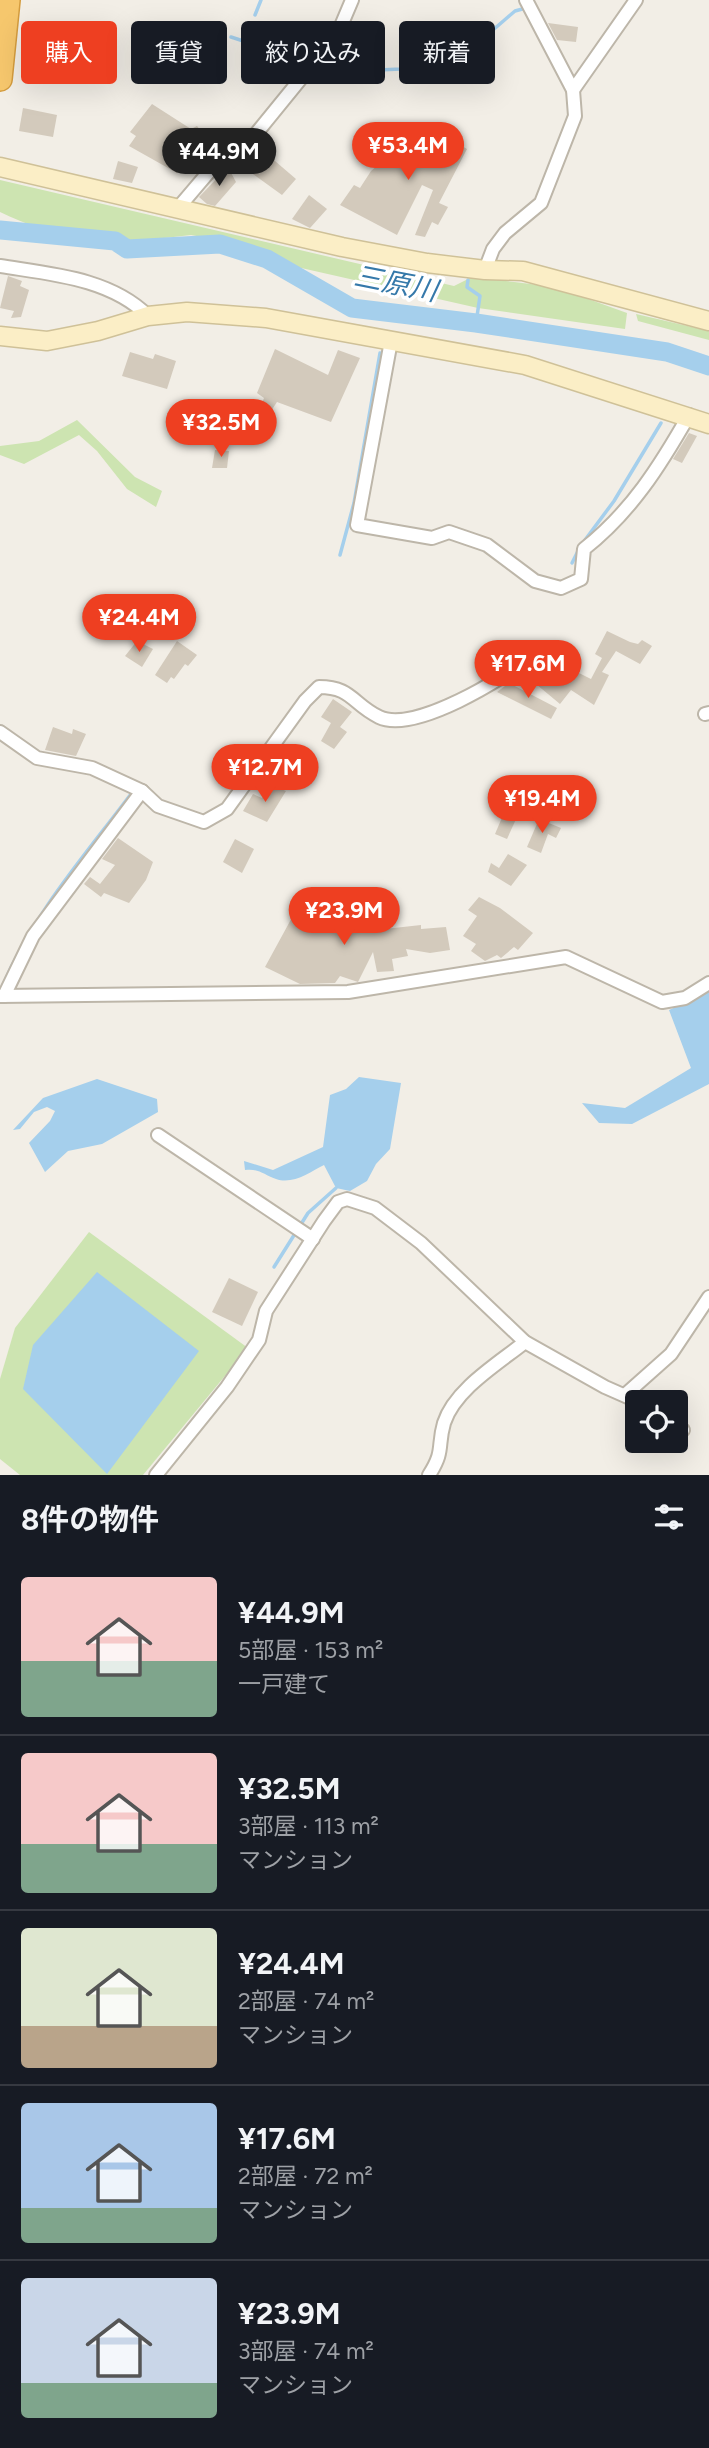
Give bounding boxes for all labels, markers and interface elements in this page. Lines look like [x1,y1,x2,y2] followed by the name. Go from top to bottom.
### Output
[21,21,117,84] chip: 購入
[131,21,227,84] chip: 賃貸
[241,21,385,84] chip: 絞り込み
[399,21,495,84] chip: 新着
[351,122,465,182] pin: ¥53.4M
[162,128,276,188] pin: ¥44.9M
[368,131,448,159] text: ¥53.4M
[178,137,260,165] text: ¥44.9M
[352,258,443,308] water label: 三原川
[164,400,278,459] pin: ¥32.5M
[182,408,260,436] text: ¥32.5M
[82,594,196,654] pin: ¥24.4M
[98,603,180,631] text: ¥24.4M
[471,640,585,700] pin: ¥17.6M
[491,649,565,677] text: ¥17.6M
[208,744,322,804] pin: ¥12.7M
[228,753,302,781] text: ¥12.7M
[485,776,599,835] pin: ¥19.4M
[504,784,580,812] text: ¥19.4M
[287,888,401,947] pin: ¥23.9M
[305,896,383,924] text: ¥23.9M
[625,1390,688,1453] map controls
[625,1390,688,1453] button: locate
[650,1498,688,1536] icon: filters
[21,1501,159,1538] text: 8件の物件
[238,1594,344,1631] text: ¥44.9M
[77,1605,161,1689] icon: home
[238,1636,383,1664] text: 5部屋 · 153 m²
[238,1670,330,1698] text: 一戸建て
[238,1770,341,1807] text: ¥32.5M
[77,1781,161,1865] icon: home
[238,1812,379,1840] text: 3部屋 · 113 m²
[238,1846,353,1874] text: マンション
[238,1945,344,1982] text: ¥24.4M
[77,1956,161,2040] icon: home
[238,1987,374,2015] text: 2部屋 · 74 m²
[238,2021,353,2049] text: マンション
[238,2120,336,2157] text: ¥17.6M
[77,2131,161,2215] icon: home
[238,2162,373,2190] text: 2部屋 · 72 m²
[238,2196,353,2224] text: マンション
[238,2295,340,2332] text: ¥23.9M
[77,2306,161,2390] icon: home
[238,2337,374,2365] text: 3部屋 · 74 m²
[238,2371,353,2399] text: マンション

